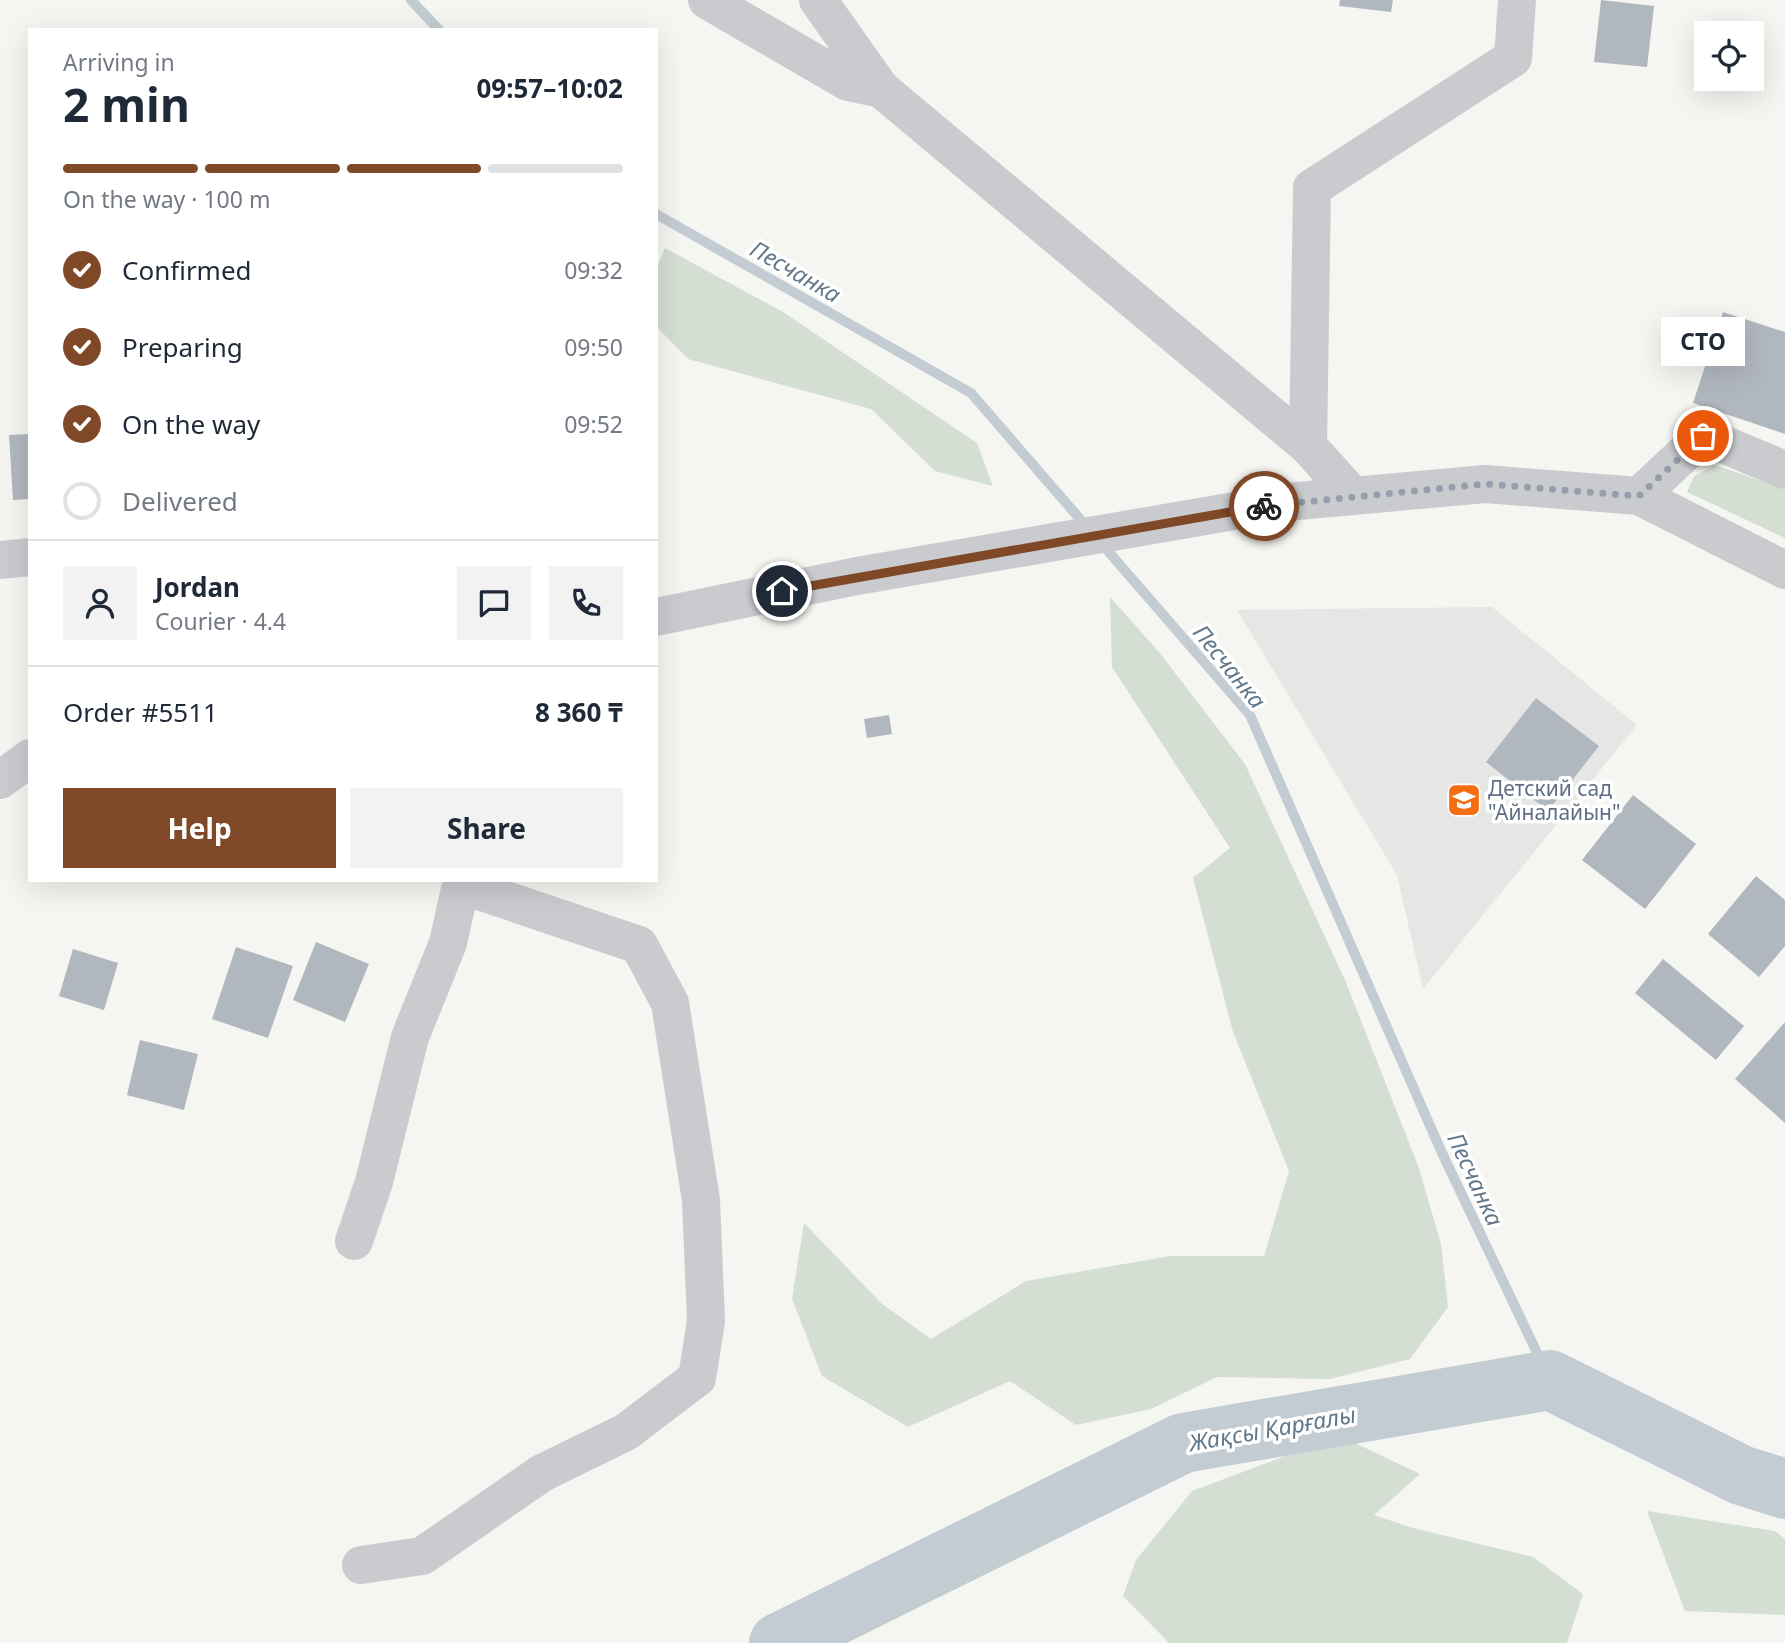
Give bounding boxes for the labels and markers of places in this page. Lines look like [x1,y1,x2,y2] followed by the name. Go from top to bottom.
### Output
[1661,317,1745,366] callout: СТО
[1673,406,1733,466] pin
[752,561,812,621] pin
[1488,774,1621,826] place label: Детский сад "Айналайын"
[1445,781,1483,819] school or university icon: Детский сад "Айналайын"

